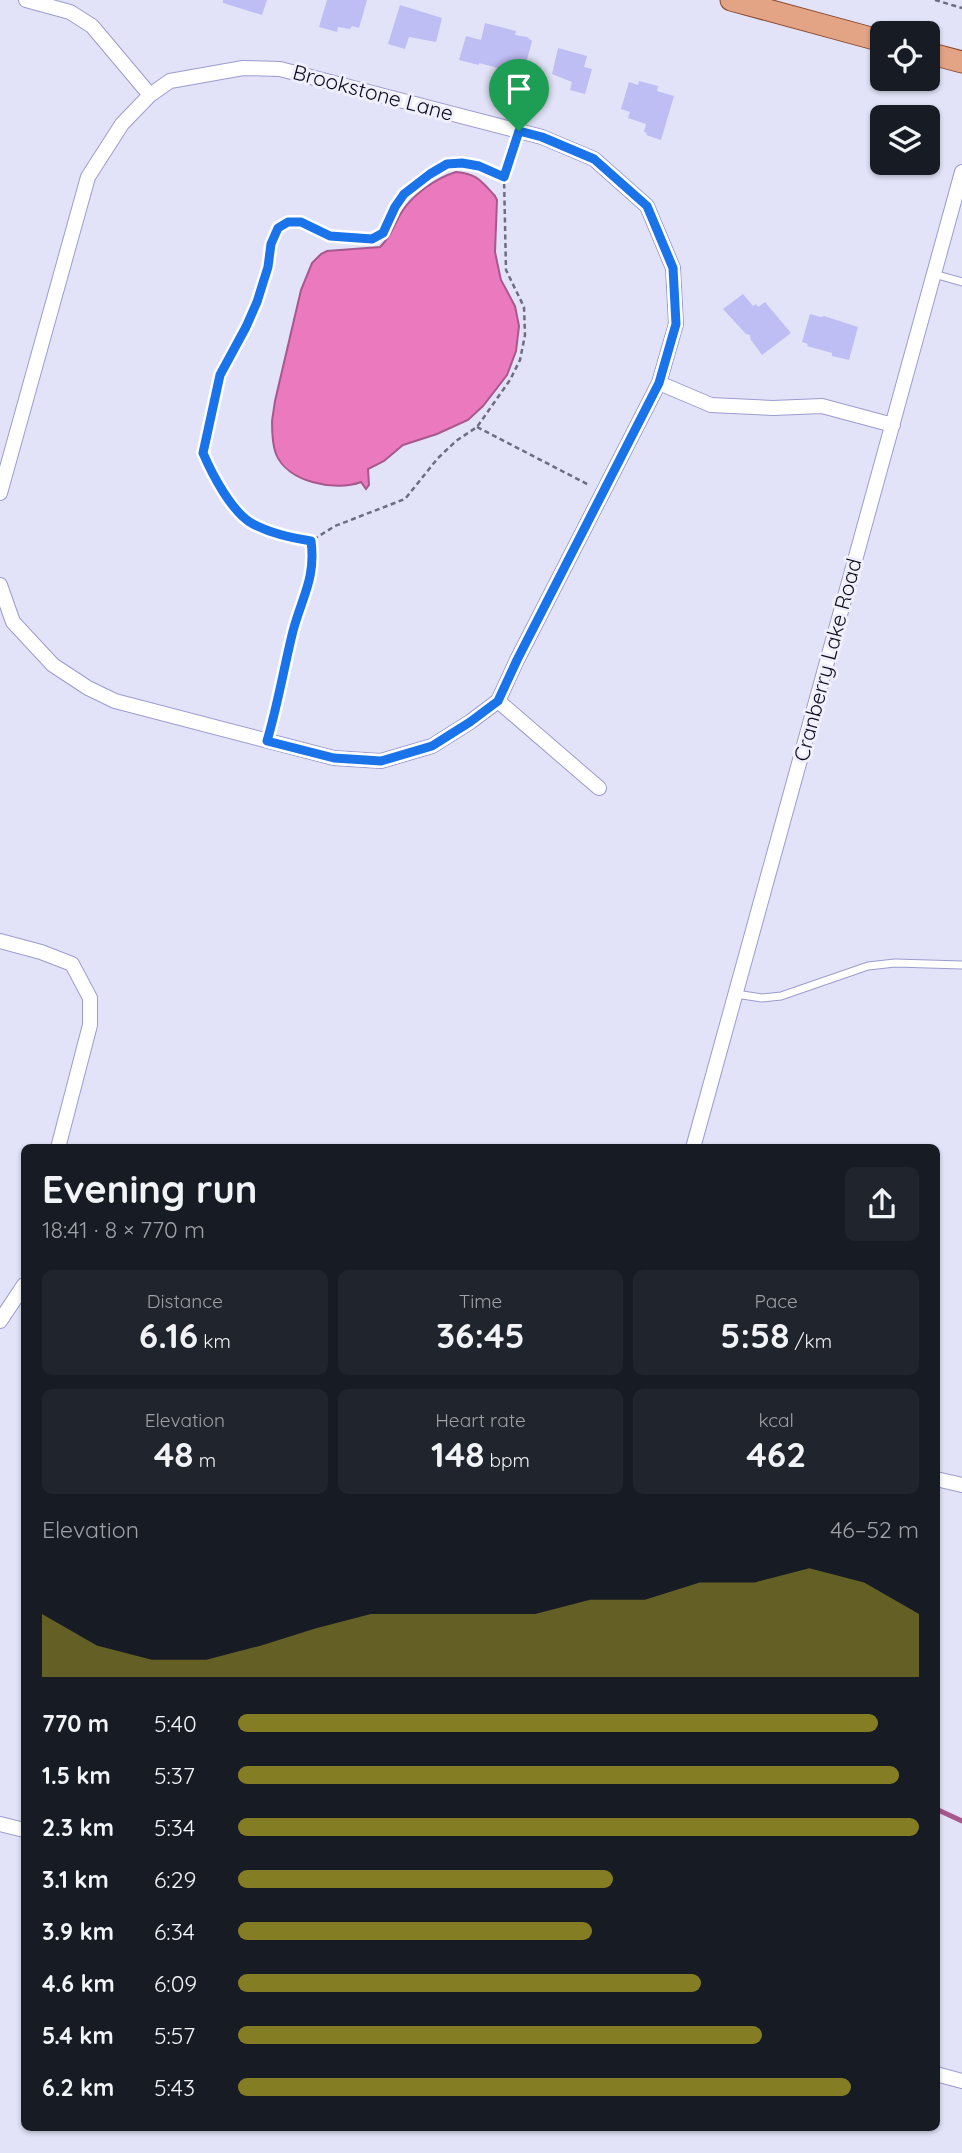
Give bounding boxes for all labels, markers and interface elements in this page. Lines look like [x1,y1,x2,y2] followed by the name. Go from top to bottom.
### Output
[870,21,940,175] map controls
[870,21,940,91] button: locate
[290,58,456,126] street label: Brookstone Lane
[489,59,549,131] pin
[500,70,538,108] icon: arrive
[870,105,940,175] button: layers
[787,555,867,764] street label: Cranberry Lake Road
[42,1165,257,1213] text: Evening run
[845,1167,919,1241] button: share
[42,1215,205,1244] text: 18:41 · 8 × 770 m
[147,1289,223,1313] text: Distance
[459,1289,502,1313] text: Time
[754,1289,798,1313] text: Pace
[139,1313,198,1357] text: 6.16
[436,1313,525,1357] text: 36:45
[720,1313,789,1357] text: 5:58
[198,1329,231,1353] text: km
[789,1329,832,1353] text: /km
[145,1408,225,1432] text: Elevation
[435,1408,526,1432] text: Heart rate
[758,1408,794,1432] text: kcal
[154,1432,193,1476] text: 48
[431,1432,484,1476] text: 148
[746,1432,806,1476] text: 462
[193,1448,216,1472] text: m
[484,1448,530,1472] text: bpm
[42,1515,139,1544] text: Elevation
[830,1515,919,1544] text: 46–52 m
[42,1709,109,1738] text: 770 m
[154,1709,197,1738] text: 5:40
[42,1761,111,1790] text: 1.5 km
[154,1761,195,1790] text: 5:37
[42,1813,114,1842] text: 2.3 km
[154,1813,195,1842] text: 5:34
[42,1865,109,1894] text: 3.1 km
[154,1865,196,1894] text: 6:29
[42,1917,114,1946] text: 3.9 km
[154,1917,195,1946] text: 6:34
[42,1969,115,1998] text: 4.6 km
[154,1969,197,1998] text: 6:09
[42,2021,114,2050] text: 5.4 km
[154,2021,195,2050] text: 5:57
[42,2073,114,2102] text: 6.2 km
[154,2073,195,2102] text: 5:43

